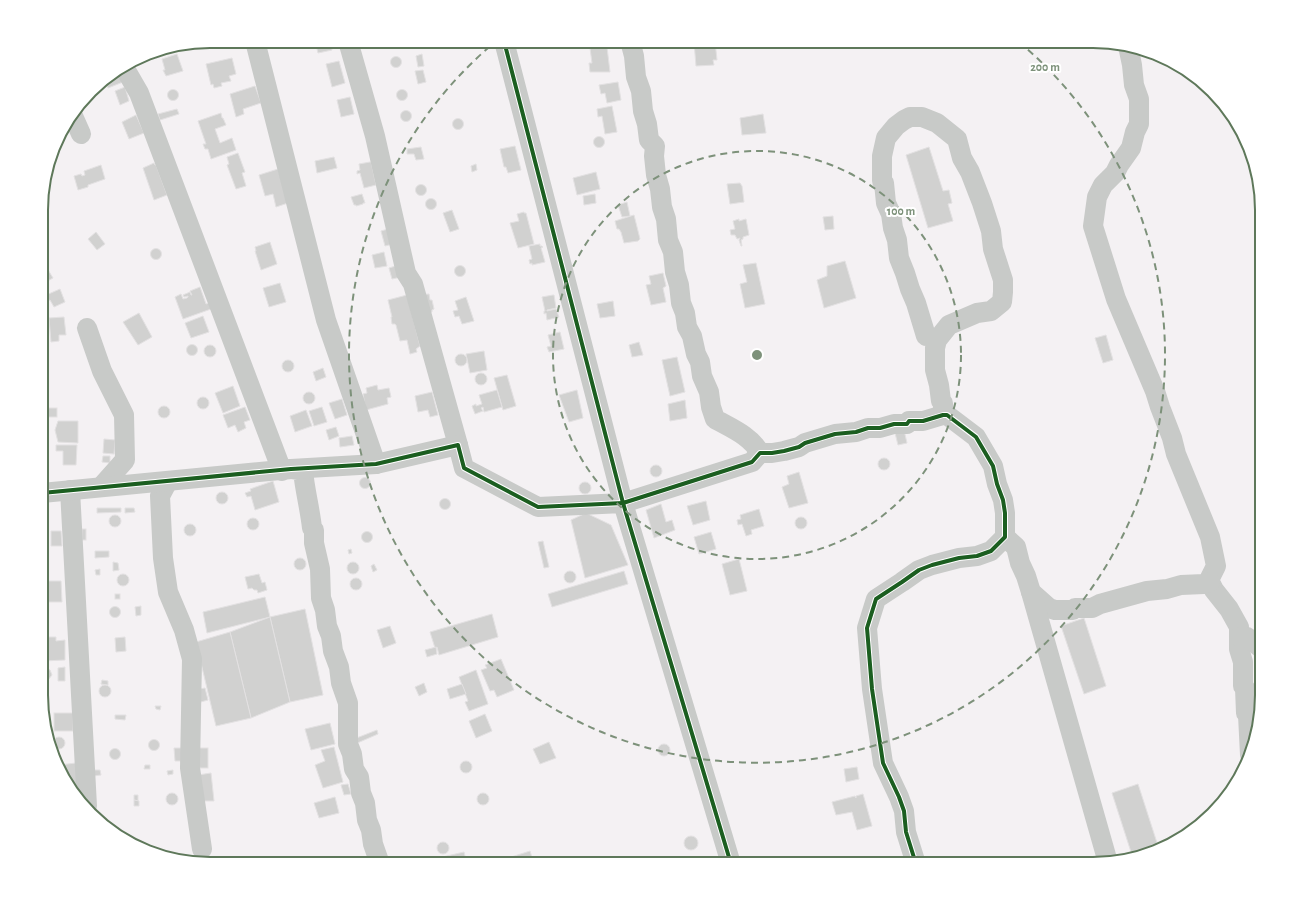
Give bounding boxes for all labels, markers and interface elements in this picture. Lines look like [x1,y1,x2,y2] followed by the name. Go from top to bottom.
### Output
[1030,61,1060,73] text: 200 m
[887,205,915,217] text: 100 m
[750,348,764,362] centre of rings

